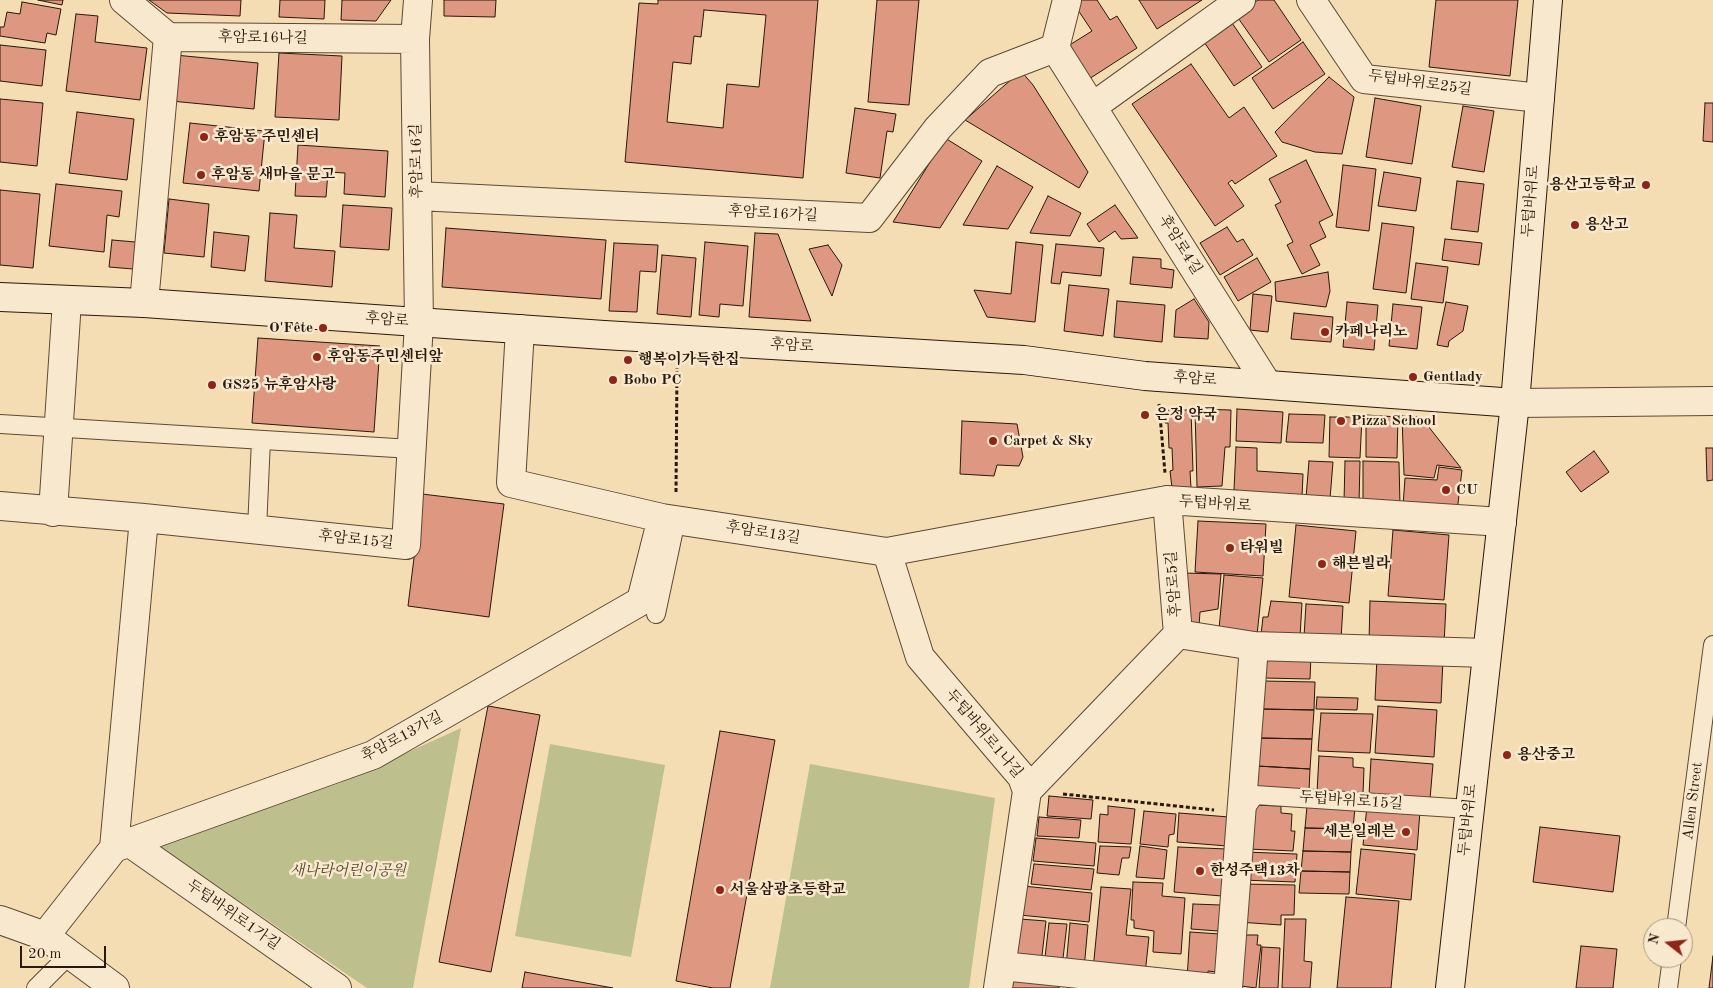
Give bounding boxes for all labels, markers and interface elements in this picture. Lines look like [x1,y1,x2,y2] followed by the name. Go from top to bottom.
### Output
[218,28,308,48] street label: 후암로16나길
[1367,67,1473,99] street label: 두텁바위로25길
[407,123,427,199] street label: 후암로16길
[214,128,320,146] place label: 후암동 주민센터
[198,131,210,143] marker: 후암동 주민센터
[1519,164,1543,238] street label: 두텁바위로
[211,166,335,184] place label: 후암동 새마을 문고
[195,169,207,181] marker: 후암동 새마을 문고
[1549,176,1636,194] place label: 용산고등학교
[1640,179,1652,191] marker: 용산고등학교
[728,203,818,225] street label: 후암로16가길
[1155,212,1205,278] street label: 후암로4길
[1585,216,1628,234] place label: 용산고
[1569,219,1581,231] marker: 용산고
[365,310,409,330] street label: 후암로
[269,319,313,337] place label: O'Fête
[317,322,329,334] marker: O'Fête
[1335,323,1407,341] place label: 카페나리노
[1319,326,1331,338] marker: 카페나리노
[770,336,814,356] street label: 후암로
[327,348,443,366] place label: 후암동주민센터앞
[311,351,323,363] marker: 후암동주민센터앞
[638,351,739,369] place label: 행복이가득한집
[622,354,634,366] marker: 행복이가득한집
[1423,368,1483,386] place label: Gentlady
[1173,369,1217,389] street label: 후암로
[623,371,681,389] place label: Bobo PC
[1407,371,1419,383] marker: Gentlady
[607,374,619,386] marker: Bobo PC
[222,376,336,394] place label: GS25 뉴후암사랑
[206,379,218,391] marker: GS25 뉴후암사랑
[1155,406,1217,424] place label: 은정 약국
[1139,409,1151,421] marker: 은정 약국
[1351,412,1436,430] place label: Pizza School
[1335,415,1347,427] marker: Pizza School
[1003,432,1093,450] place label: Carpet & Sky
[987,435,999,447] marker: Carpet & Sky
[1456,481,1478,499] place label: CU
[1440,484,1452,496] marker: CU
[1178,492,1252,516] street label: 두텁바위로
[724,518,802,548] street label: 후암로13길
[318,527,394,553] street label: 후암로15길
[1240,539,1283,557] place label: 타워빌
[1224,542,1236,554] marker: 타워빌
[1163,550,1185,618] street label: 후암로5길
[1332,555,1390,573] place label: 해븐빌라
[1316,558,1328,570] marker: 해븐빌라
[942,686,1026,782] street label: 두텁바위로1나길
[358,708,446,766] street label: 후암로13가길
[1517,746,1575,764] place label: 용산중고
[1501,749,1513,761] marker: 용산중고
[1679,761,1707,841] street label: Allen Street
[1455,783,1481,857] street label: 두텁바위로
[1298,788,1404,814] street label: 두텁바위로15길
[1324,823,1396,841] place label: 세븐일레븐
[1400,826,1412,838] marker: 세븐일레븐
[290,862,406,880] park label: 새나라어린이공원
[1210,862,1300,880] place label: 한성주택13차
[1194,865,1206,877] marker: 한성주택13차
[183,876,283,954] street label: 두텁바위로1가길
[730,881,846,899] place label: 서울삼광초등학교
[714,884,726,896] marker: 서울삼광초등학교
[1643,918,1693,968] north arrow
[1646,932,1663,946] text: N
[22,936,109,968] scale bar
[28,947,62,962] text: 20 m

